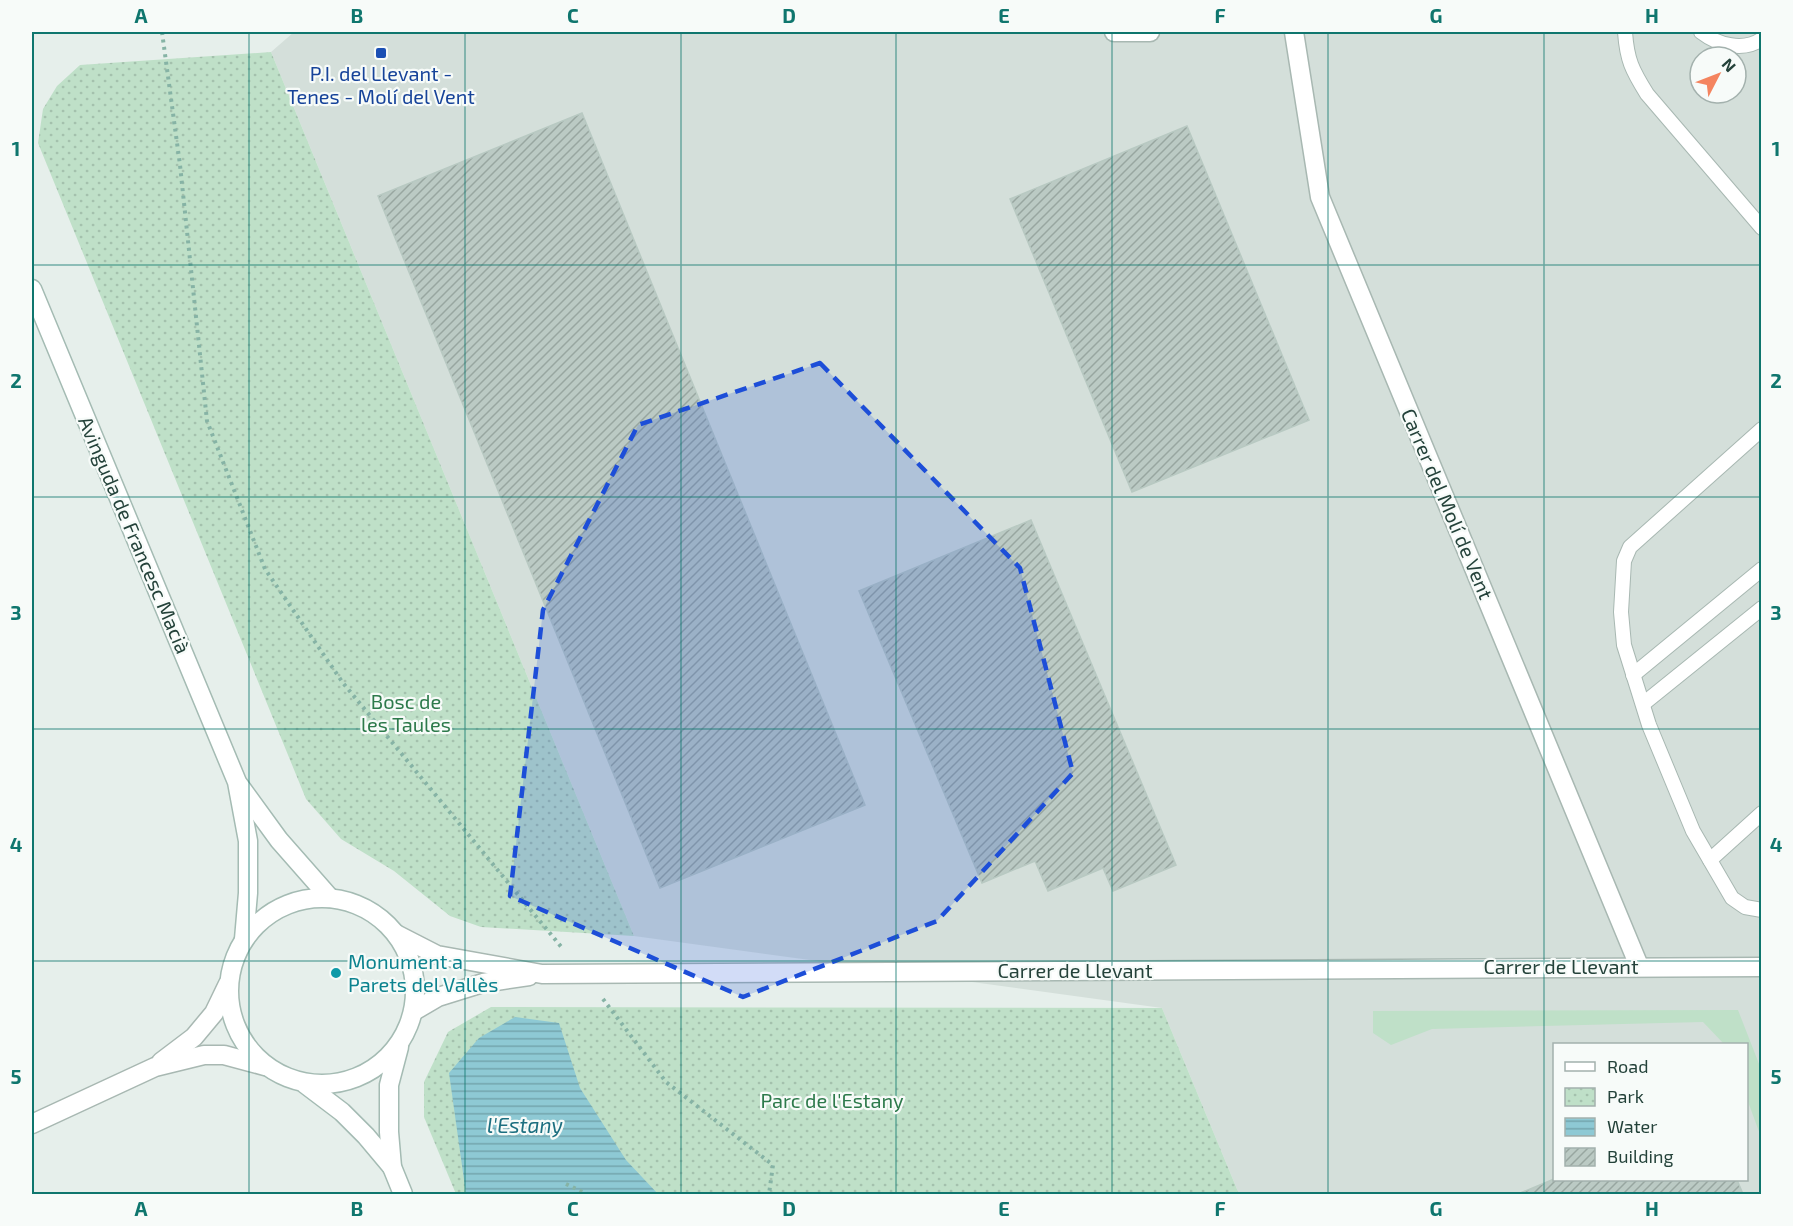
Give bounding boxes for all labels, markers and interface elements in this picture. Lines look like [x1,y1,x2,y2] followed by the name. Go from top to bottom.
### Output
[134,3,148,27] text: A
[351,3,363,27] text: B
[567,3,579,27] text: C
[782,3,796,27] text: D
[998,3,1010,27] text: E
[1214,3,1226,27] text: F
[1430,3,1442,27] text: G
[1645,3,1659,27] text: H
[1688,45,1748,105] north arrow
[374,46,388,60] marker: P.I. del Llevant - Tenes - Molí del Vent
[1719,54,1740,75] text: N
[287,61,475,108] place label: P.I. del Llevant - Tenes - Molí del Vent
[12,136,20,160] text: 1
[1772,136,1780,160] text: 1
[10,368,22,392] text: 2
[1770,368,1782,392] text: 2
[1397,405,1499,603] street label: Carrer del Molí de Vent
[74,412,196,657] street label: Avinguda de Francesc Macià
[10,600,22,624] text: 3
[1770,600,1782,624] text: 3
[361,689,451,736] park label: Bosc de les Taules
[10,832,23,856] text: 4
[1770,832,1783,856] text: 4
[348,949,498,996] place label: Monument a Parets del Vallès
[1483,954,1639,978] street label: Carrer de Llevant
[997,958,1153,982] street label: Carrer de Llevant
[329,966,343,980] marker: Monument a Parets del Vallès
[1553,1043,1748,1181] legend
[1607,1055,1648,1077] text: Road
[10,1064,22,1088] text: 5
[1770,1064,1782,1088] text: 5
[1607,1085,1644,1107] text: Park
[760,1088,904,1112] park label: Parc de l'Estany
[487,1112,563,1138] water label: l'Estany
[1607,1115,1657,1137] text: Water
[1607,1145,1674,1167] text: Building
[134,1196,148,1220] text: A
[351,1196,363,1220] text: B
[567,1196,579,1220] text: C
[782,1196,796,1220] text: D
[998,1196,1010,1220] text: E
[1214,1196,1226,1220] text: F
[1430,1196,1442,1220] text: G
[1645,1196,1659,1220] text: H

